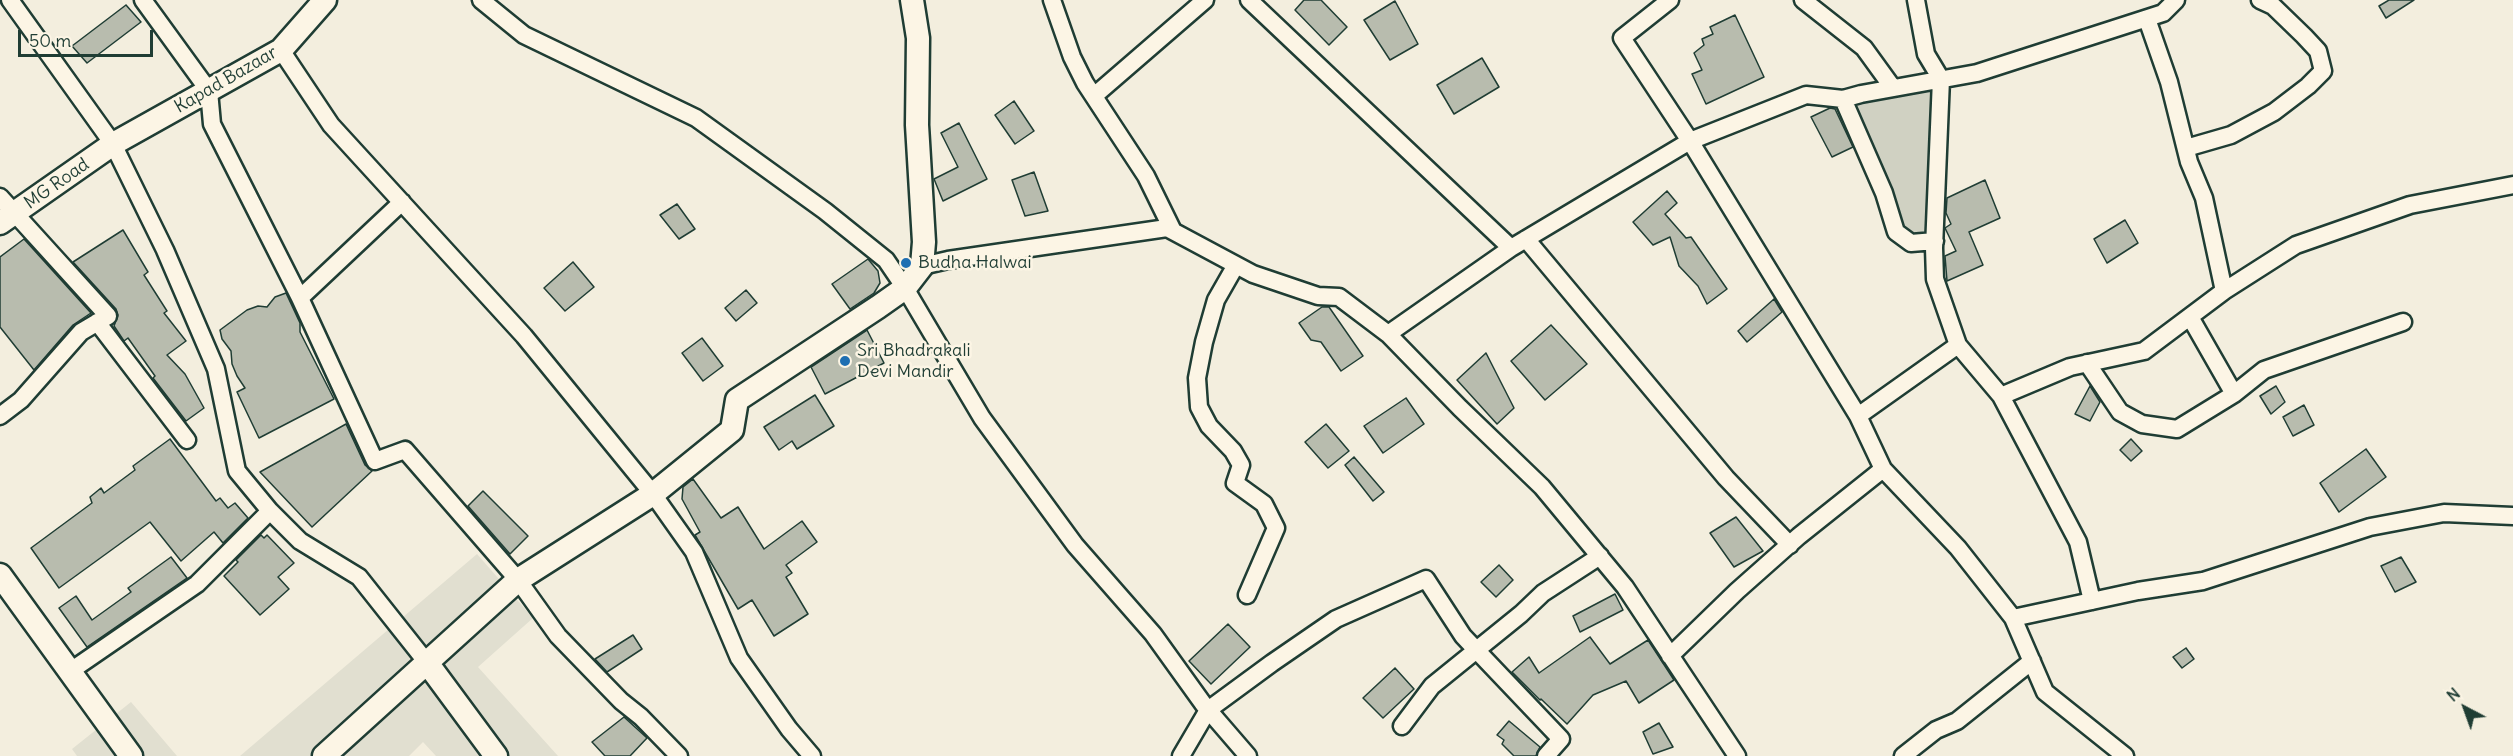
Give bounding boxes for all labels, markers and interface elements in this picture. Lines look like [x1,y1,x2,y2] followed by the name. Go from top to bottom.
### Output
[21,18,156,56] scale bar
[29,29,71,52] text: 50 m
[171,42,281,118] street label: Kapad Bazaar
[20,154,94,214] street label: MG Road
[918,252,1031,274] place label: Budha Halwai
[899,256,913,270] marker: Budha Halwai
[857,340,970,382] place label: Sri Bhadrakali Devi Mandir
[838,354,852,368] marker: Sri Bhadrakali Devi Mandir
[2435,678,2495,738] north arrow
[2442,683,2464,706] text: N

